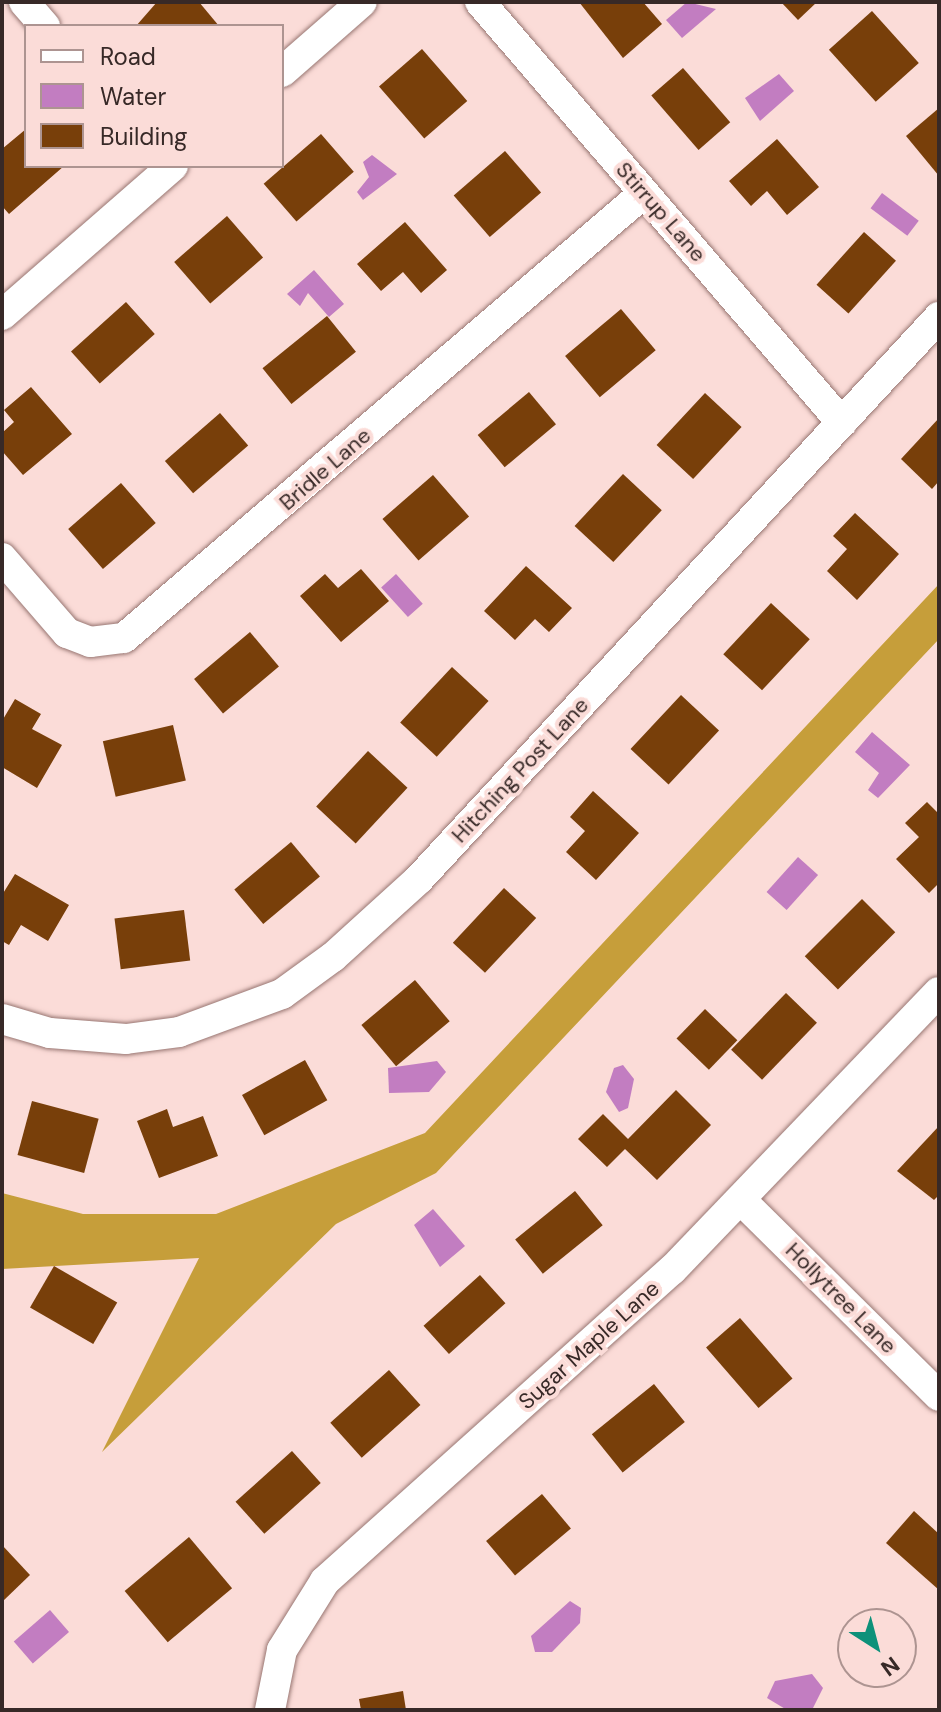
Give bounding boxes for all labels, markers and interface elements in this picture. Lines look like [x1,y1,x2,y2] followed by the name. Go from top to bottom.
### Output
[24,24,284,168] legend
[100,41,156,72] text: Road
[100,81,166,112] text: Water
[100,121,187,152] text: Building
[610,157,712,267] street label: Stirrup Lane
[274,422,376,516] street label: Bridle Lane
[446,692,594,848] street label: Hitching Post Lane
[780,1237,902,1359] street label: Hollytree Lane
[513,1275,665,1415] street label: Sugar Maple Lane
[837,1608,917,1688] north arrow
[875,1650,905,1683] text: N

